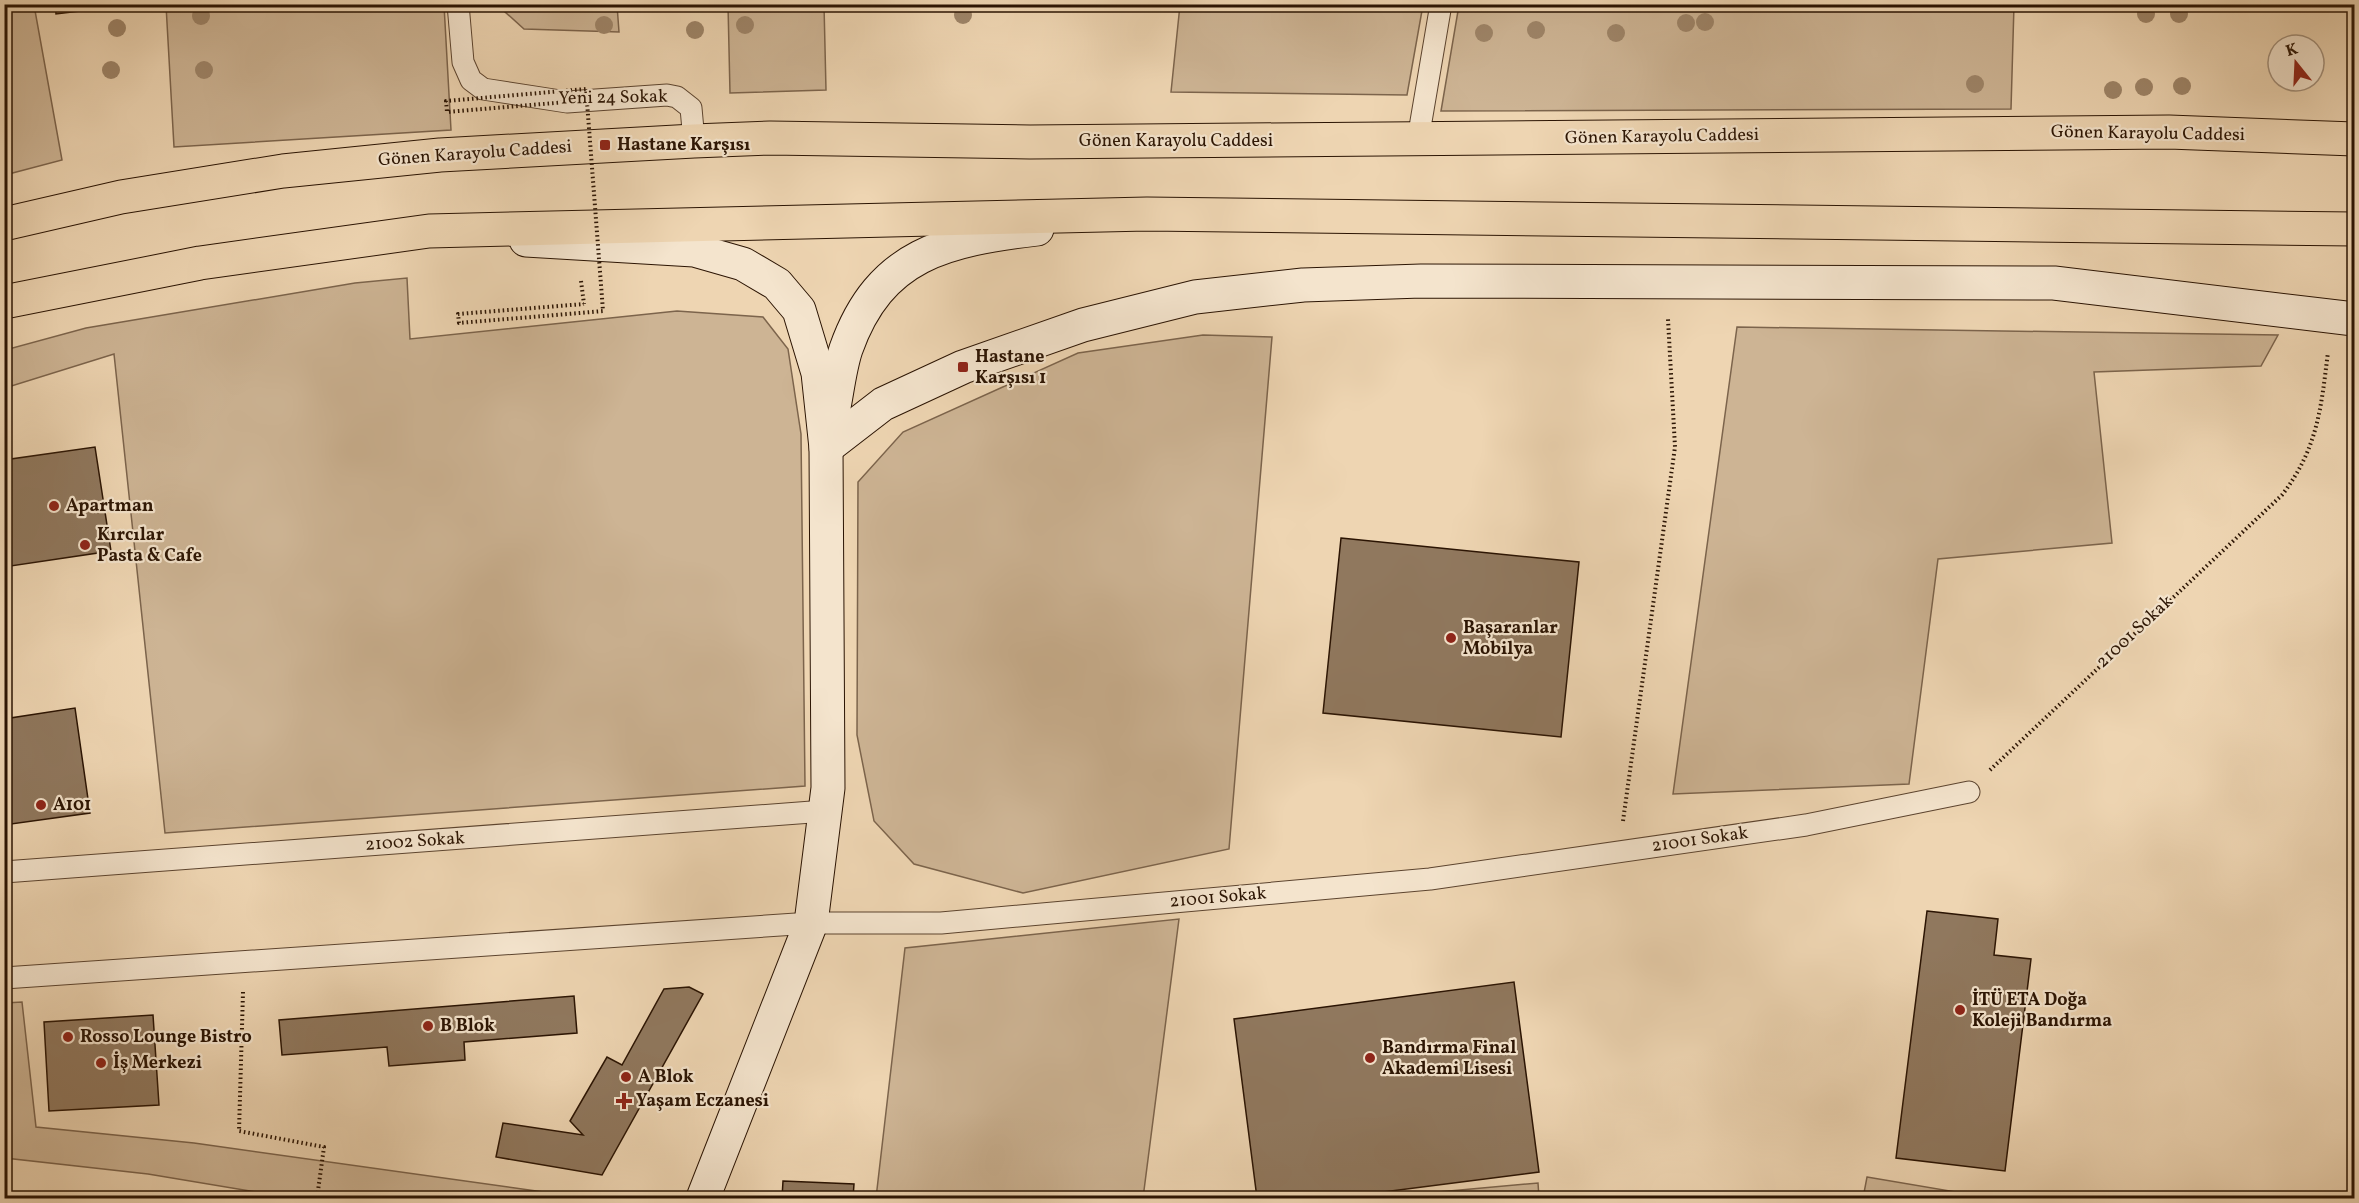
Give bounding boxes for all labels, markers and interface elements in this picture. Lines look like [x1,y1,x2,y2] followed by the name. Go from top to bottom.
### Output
[2266,33,2326,93] north arrow
[2283,38,2301,63] text: K
[558,85,668,111] street label: Yeni 24 Sokak
[2051,120,2245,148] street label: Gönen Karayolu Caddesi
[1565,123,1759,151] street label: Gönen Karayolu Caddesi
[1079,129,1273,154] street label: Gönen Karayolu Caddesi
[617,133,750,158] place label: Hastane Karşısı
[377,135,573,173] street label: Gönen Karayolu Caddesi
[598,138,612,152] marker: Hastane Karşısı
[975,345,1046,391] place label: Hastane Karşısı 1
[956,360,970,374] marker: Hastane Karşısı 1
[66,494,154,519] place label: Apartman
[47,499,61,513] marker: Apartman
[97,523,202,569] place label: Kırcılar Pasta & Cafe
[78,538,92,552] marker: Kırcılar Pasta & Cafe
[2091,590,2179,674] street label: 21001 Sokak
[1463,616,1558,662] place label: Başaranlar Mobilya
[1444,631,1458,645] marker: Başaranlar Mobilya
[53,793,91,818] place label: A101
[34,798,48,812] marker: A101
[1650,821,1750,859] street label: 21001 Sokak
[364,826,466,858] street label: 21002 Sokak
[1169,881,1268,915] street label: 21001 Sokak
[1972,988,2112,1034] place label: İTÜ ETA Doğa Koleji Bandırma
[1953,1003,1967,1017] marker: İTÜ ETA Doğa Koleji Bandırma
[440,1014,495,1039] place label: B Blok
[421,1019,435,1033] marker: B Blok
[80,1025,252,1050] place label: Rosso Lounge Bistro
[61,1030,75,1044] marker: Rosso Lounge Bistro
[1382,1036,1516,1082] place label: Bandırma Final Akademi Lisesi
[113,1051,202,1076] place label: İş Merkezi
[1363,1051,1377,1065] marker: Bandırma Final Akademi Lisesi
[94,1056,108,1070] marker: İş Merkezi
[638,1065,694,1090] place label: A Blok
[619,1070,633,1084] marker: A Blok
[636,1089,769,1114] place label: Yaşam Eczanesi
[617,1094,631,1108] marker: Yaşam Eczanesi

